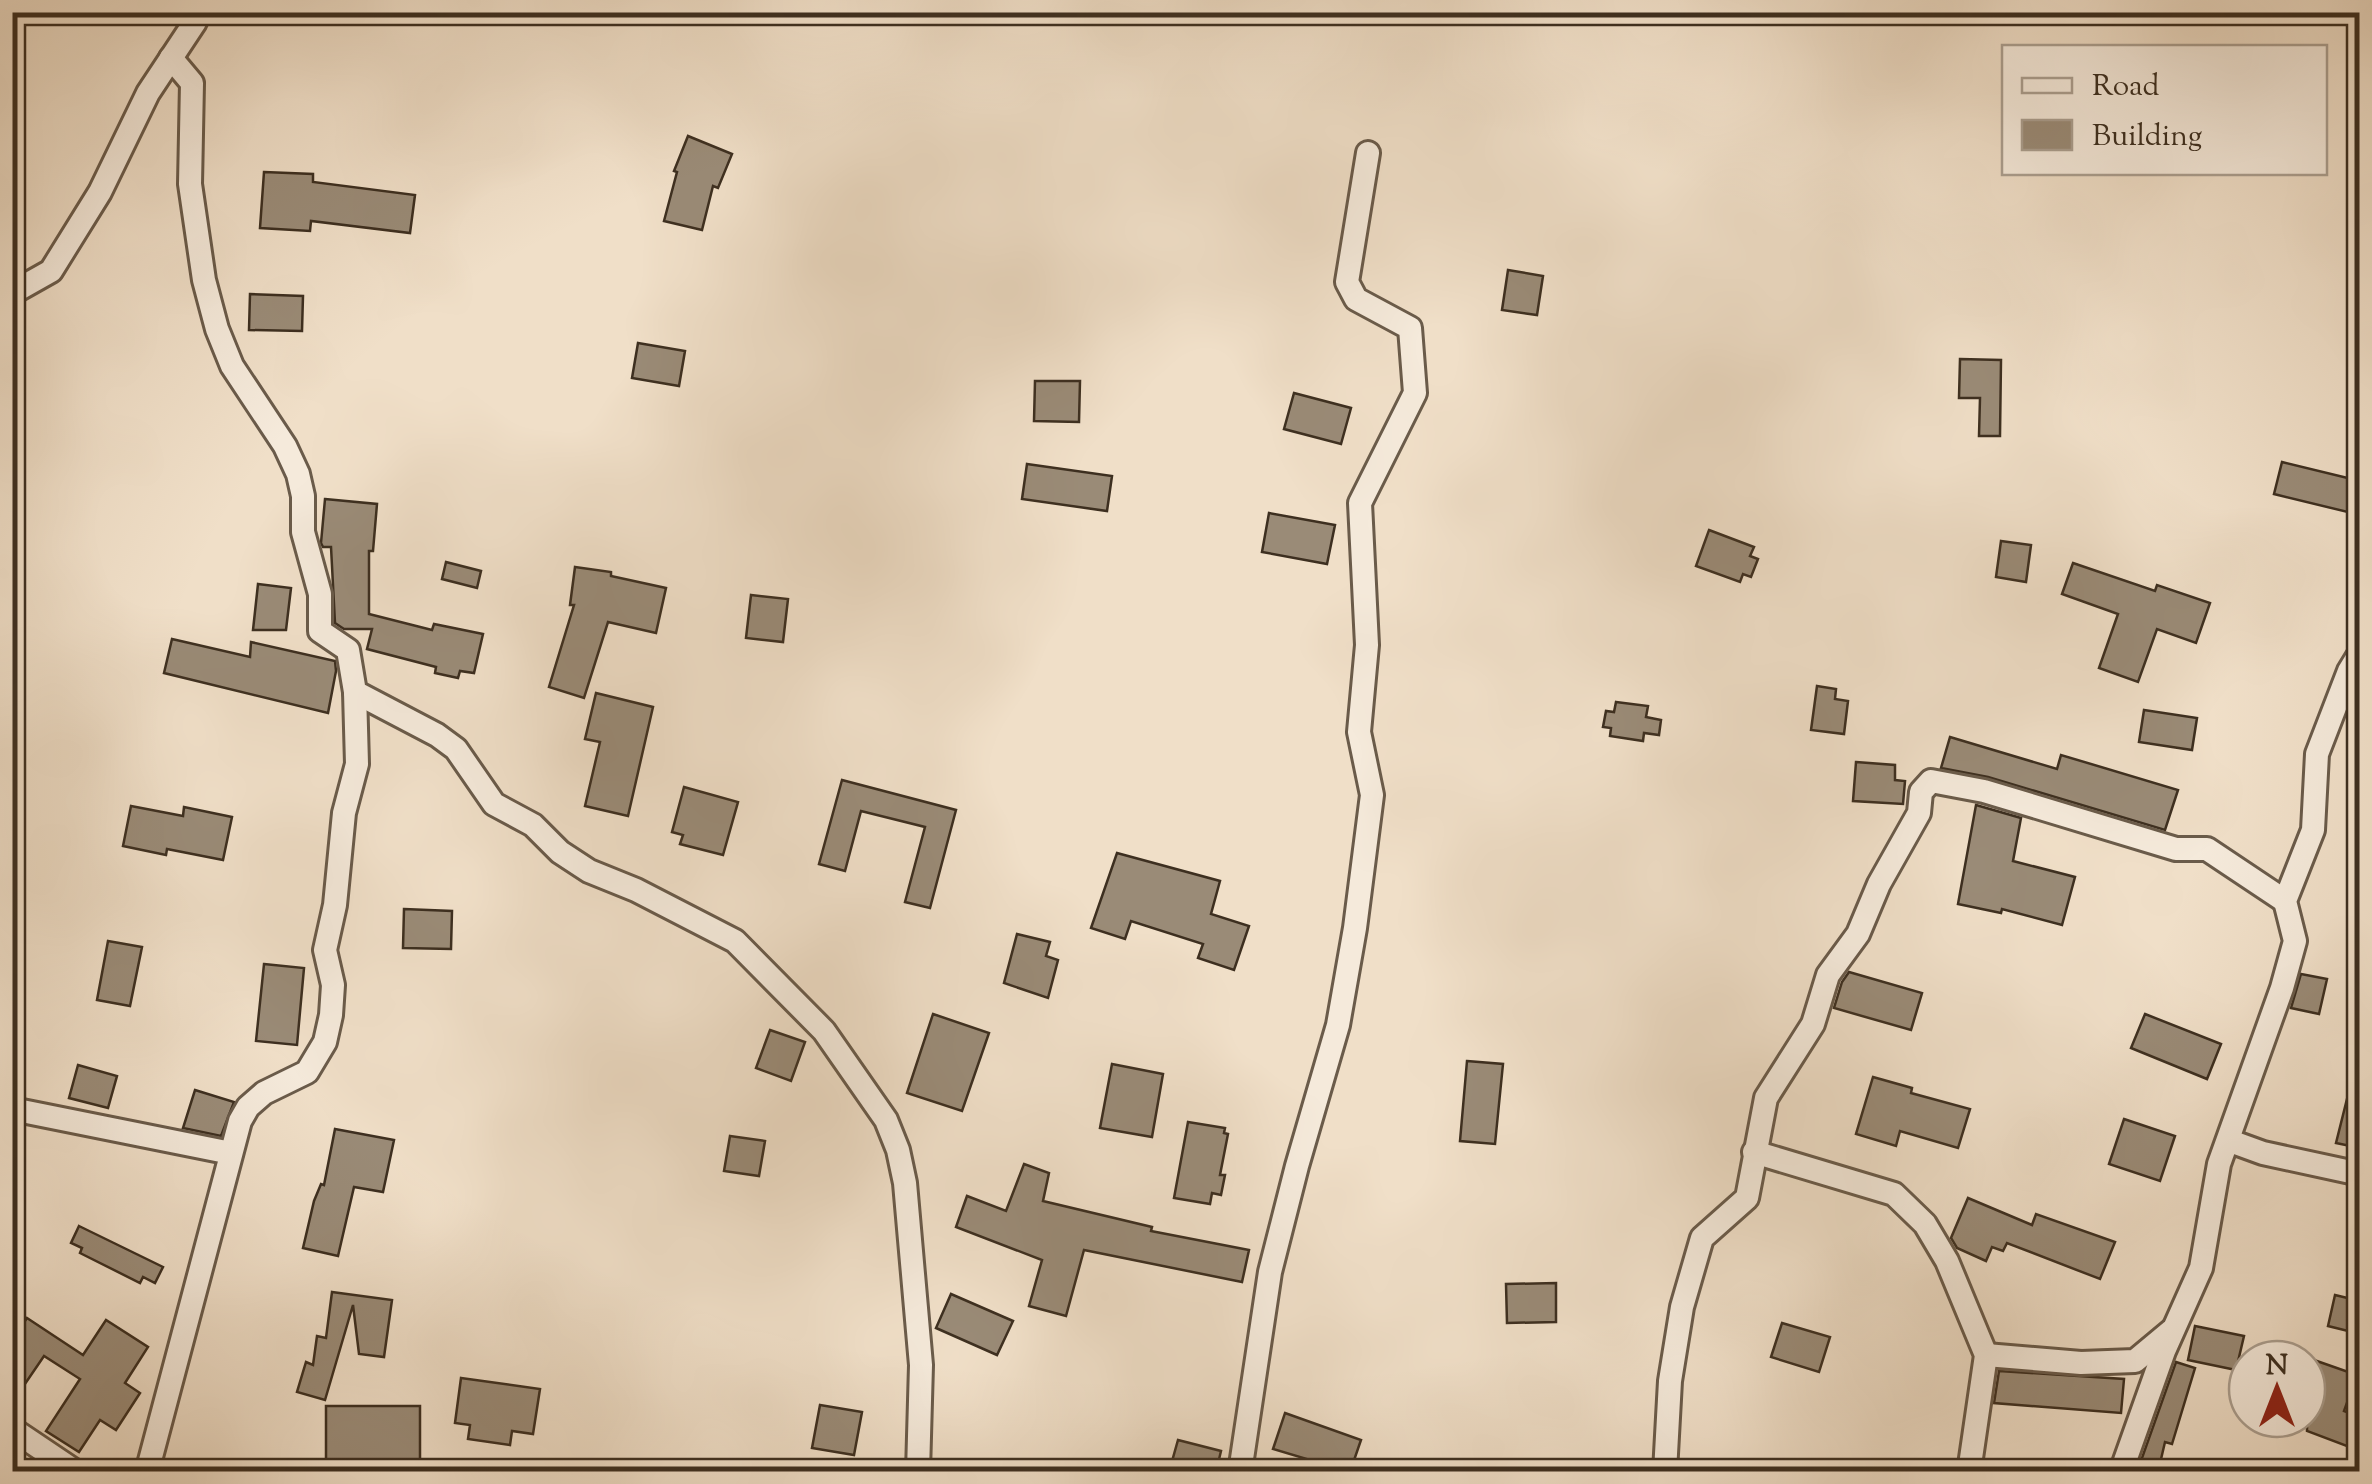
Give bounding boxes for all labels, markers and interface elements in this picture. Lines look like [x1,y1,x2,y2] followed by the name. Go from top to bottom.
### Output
[2002,45,2327,175] legend
[2092,66,2159,109] text: Road
[2092,116,2202,159] text: Building
[2227,1339,2327,1439] north arrow
[2266,1347,2288,1387] text: N

